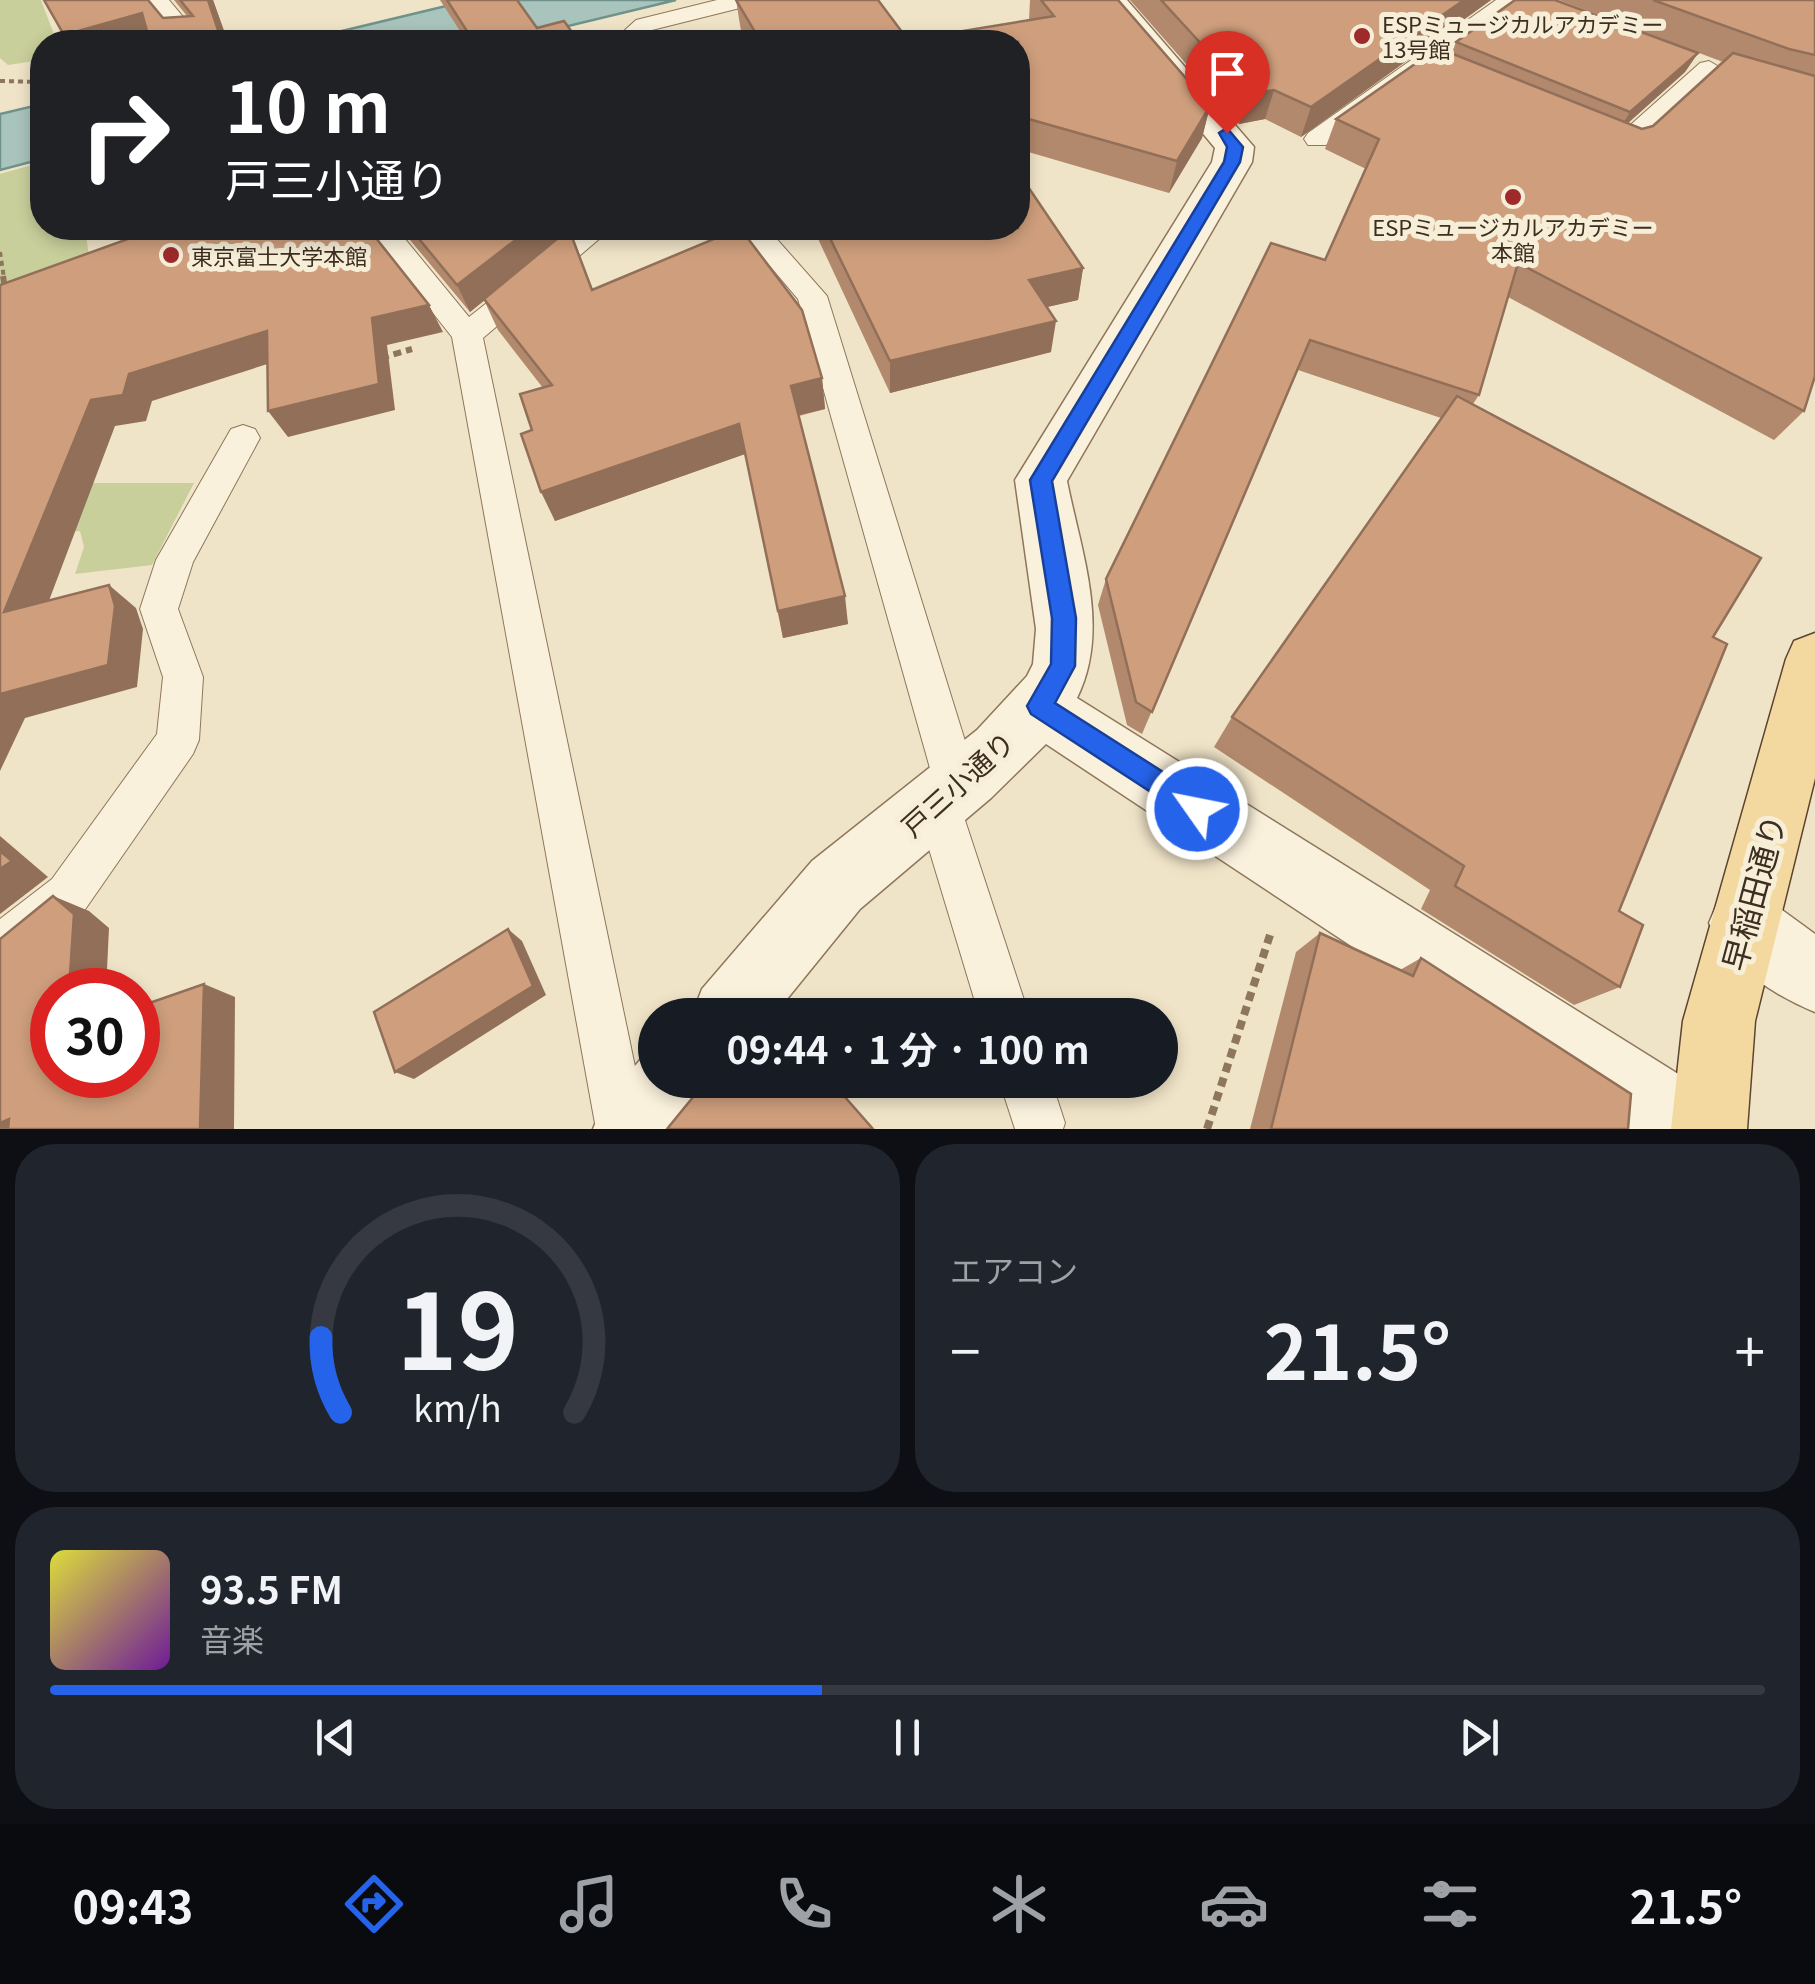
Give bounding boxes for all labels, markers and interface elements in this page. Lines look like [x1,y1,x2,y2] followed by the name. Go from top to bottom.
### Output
[1382,7,1664,64] place label: ESPミュージカルアカデミー 13号館
[1351,25,1373,47] marker: ESPミュージカルアカデミー 13号館
[1185,31,1270,134] pin
[1200,46,1255,101] icon: arrive
[225,52,391,153] text: 10 m
[60,70,190,200] icon: right
[225,145,450,210] text: 戸三小通り
[1502,186,1524,208] marker: ESPミュージカルアカデミー 本館
[1372,210,1654,267] place label: ESPミュージカルアカデミー 本館
[191,239,367,271] place label: 東京富士大学本館
[160,244,182,266] marker: 東京富士大学本館
[892,721,1022,845] street label: 戸三小通り
[1145,757,1249,861] position arrow
[1709,809,1795,975] street label: 早稲田通り
[30,968,160,1098] speed limit sign: 30
[726,1020,1090,1075] text: 09:44 · 1 分 · 100 m
[950,1246,1078,1292] text: エアコン
[396,1249,519,1400] text: 19
[1264,1293,1451,1402] text: 21.5°
[950,1308,981,1388] text: −
[1734,1308,1765,1388] text: +
[413,1381,502,1432] text: km/h
[200,1560,343,1615] text: 93.5 FM
[200,1615,264,1661] text: 音楽
[308,1710,363,1765] icon: previous
[880,1710,935,1765] icon: pause
[1452,1710,1507,1765] icon: next
[339,1869,409,1939] icon: directions
[554,1869,624,1939] icon: music
[769,1869,839,1939] icon: phone
[984,1869,1054,1939] icon: climate
[1199,1869,1269,1939] icon: car
[1415,1869,1485,1939] icon: filters
[73,1872,193,1937] text: 09:43
[1630,1872,1742,1937] text: 21.5°

